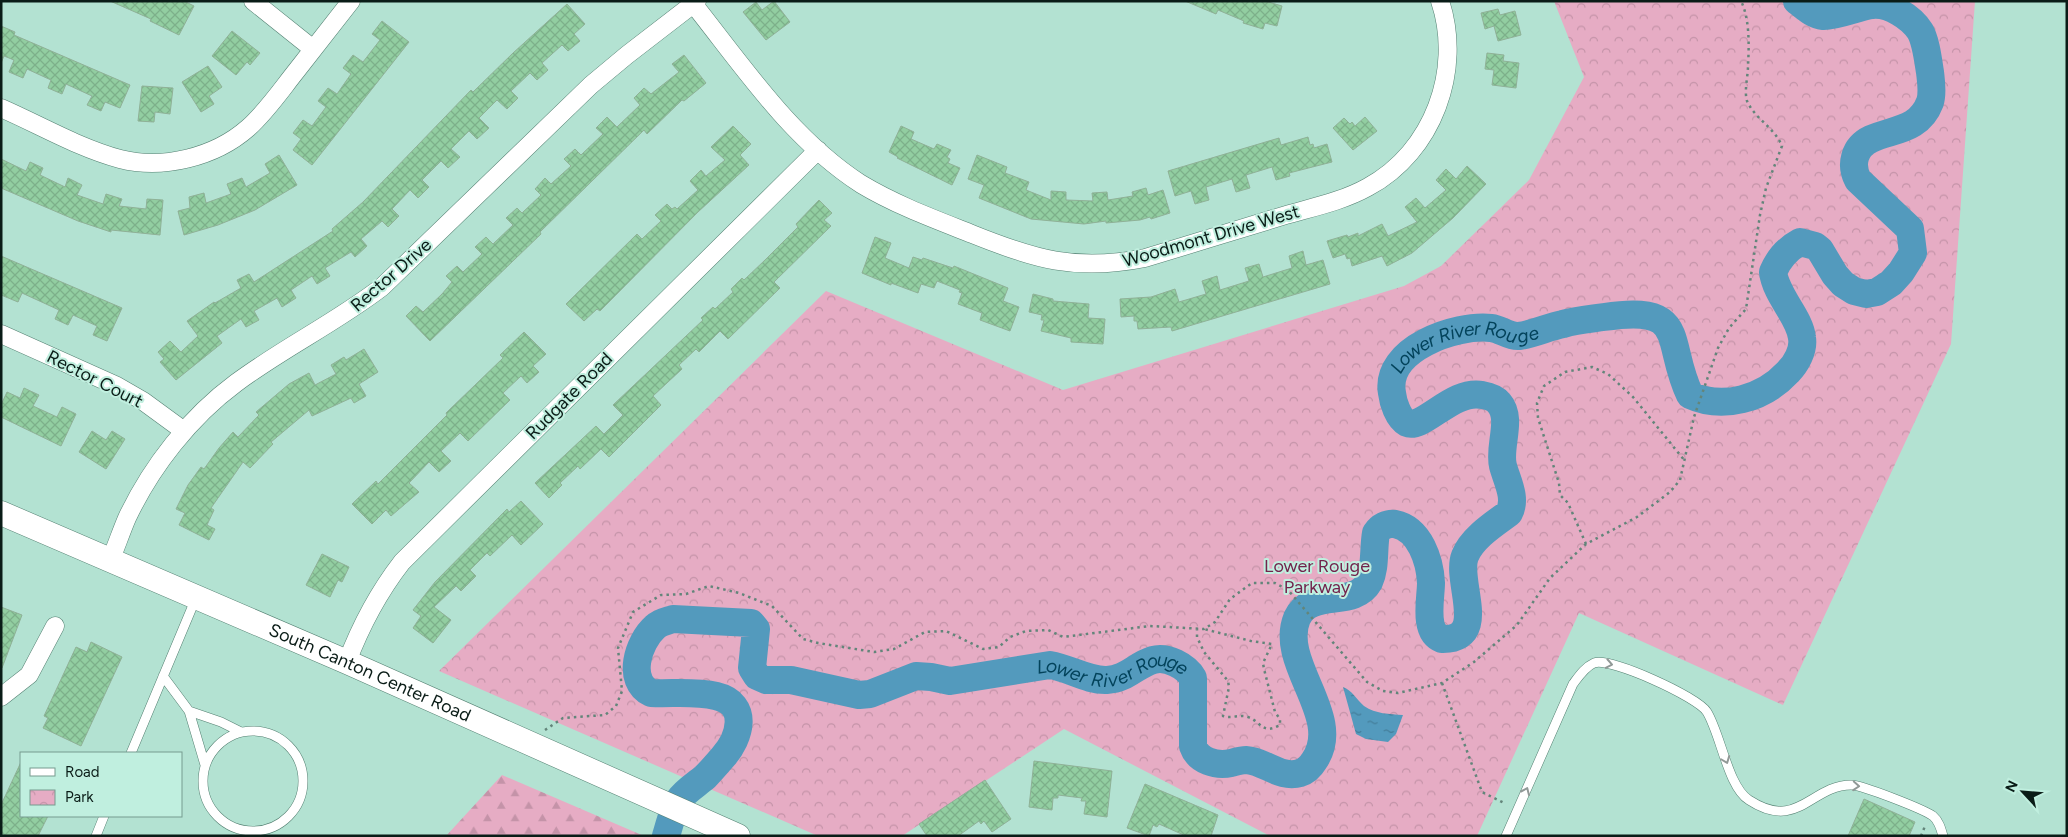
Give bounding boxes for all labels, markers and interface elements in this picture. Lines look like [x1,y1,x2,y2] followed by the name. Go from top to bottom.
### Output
[1120,200,1302,272] street label: Woodmont Drive West
[346,234,436,316] street label: Rector Drive
[1385,316,1542,377] water label: Lower River Rouge
[43,345,147,413] street label: Rector Court
[521,348,617,444] street label: Rudgate Road
[1264,555,1370,598] park label: Lower Rouge Parkway
[266,619,474,727] street label: South Canton Center Road
[1035,647,1194,692] water label: Lower River Rouge
[1604,659,1613,669] one-way arrow
[20,752,182,817] legend
[1720,755,1730,764] one-way arrow
[65,763,100,781] text: Road
[1998,767,2048,817] north arrow
[2002,778,2022,795] text: N
[1852,780,1860,791] one-way arrow
[1519,787,1530,796] one-way arrow
[65,788,94,806] text: Park

